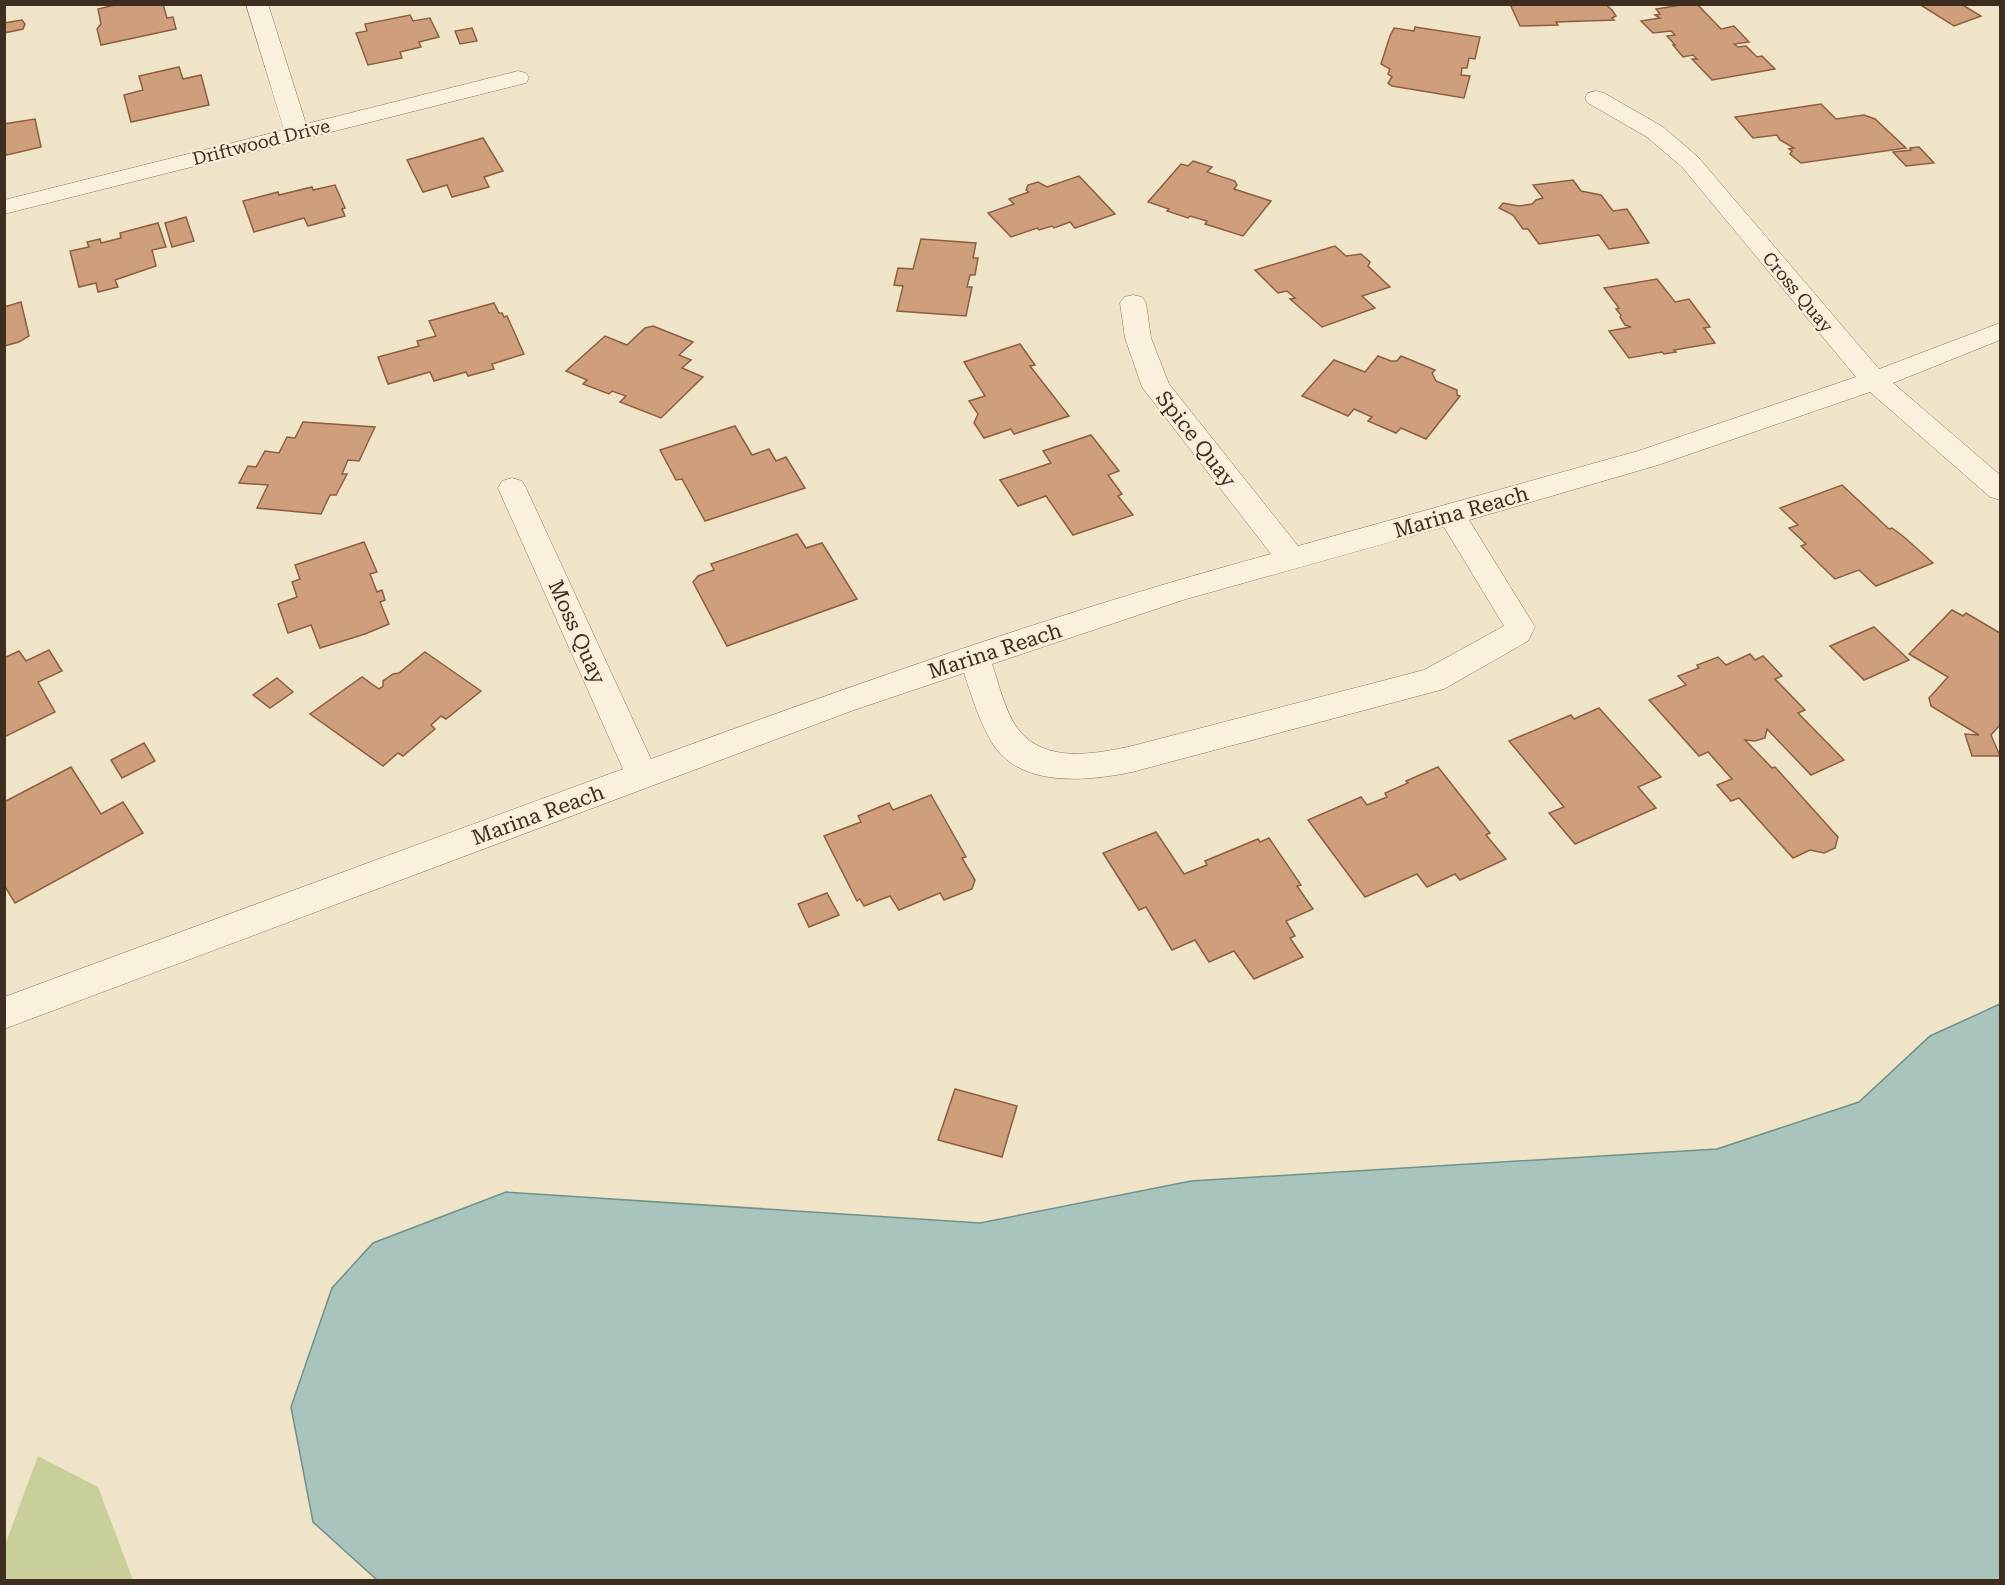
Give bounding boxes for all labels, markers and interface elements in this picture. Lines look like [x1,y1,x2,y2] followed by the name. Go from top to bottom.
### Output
[190,115,332,169] street label: Driftwood Drive
[1758,248,1838,337] street label: Cross Quay
[1151,386,1241,492] street label: Spice Quay
[1391,481,1532,543] street label: Marina Reach
[543,576,611,688] street label: Moss Quay
[925,618,1065,684] street label: Marina Reach
[469,780,608,850] street label: Marina Reach

